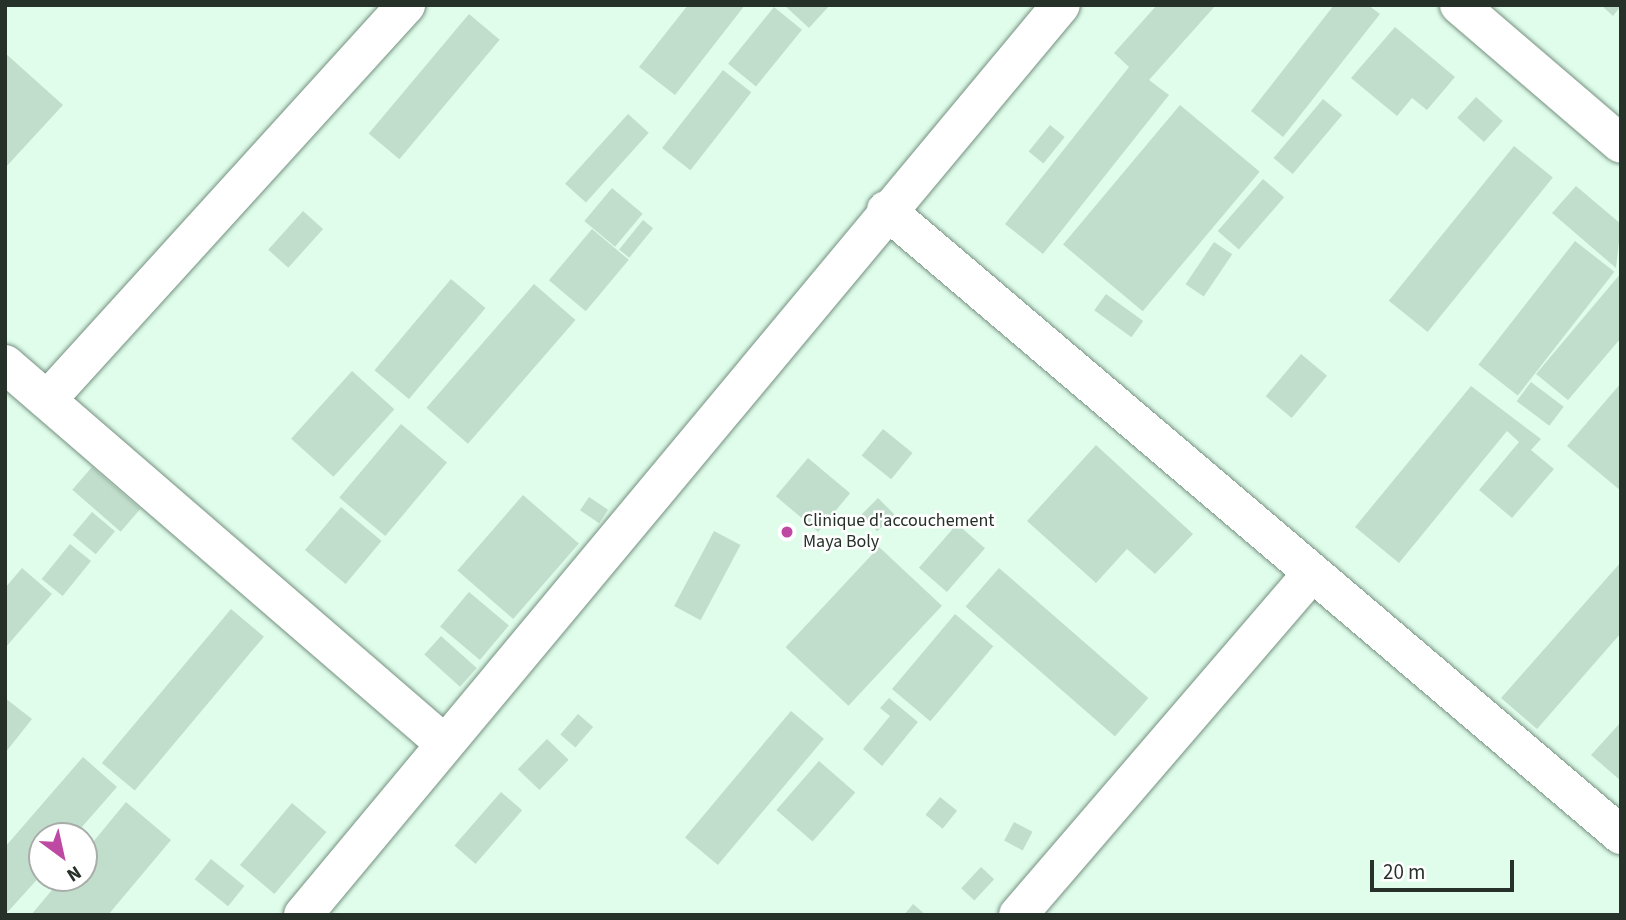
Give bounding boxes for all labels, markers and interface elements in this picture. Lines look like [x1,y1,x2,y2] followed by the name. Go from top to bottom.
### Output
[803,511,994,554] place label: Clinique d'accouchement Maya Boly
[777,522,797,542] marker: Clinique d'accouchement Maya Boly
[28,822,98,892] north arrow
[1374,846,1518,890] scale bar
[1383,857,1425,887] text: 20 m
[61,859,86,888] text: N

